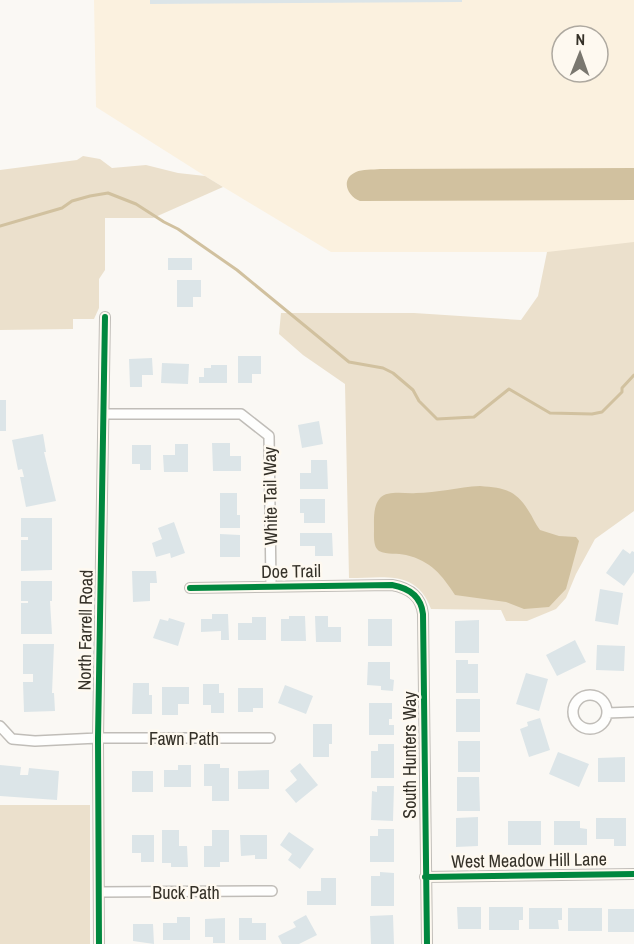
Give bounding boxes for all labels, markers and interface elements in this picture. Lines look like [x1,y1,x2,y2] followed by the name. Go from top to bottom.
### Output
[550,24,610,84] north arrow
[575,28,585,50] text: N
[257,446,283,546] street label: White Tail Way
[261,558,321,584] street label: Doe Trail
[71,569,99,691] street label: North Farrell Road
[397,691,422,819] street label: South Hunters Way
[149,726,219,751] street label: Fawn Path
[451,846,607,874] street label: West Meadow Hill Lane
[152,880,220,905] street label: Buck Path

